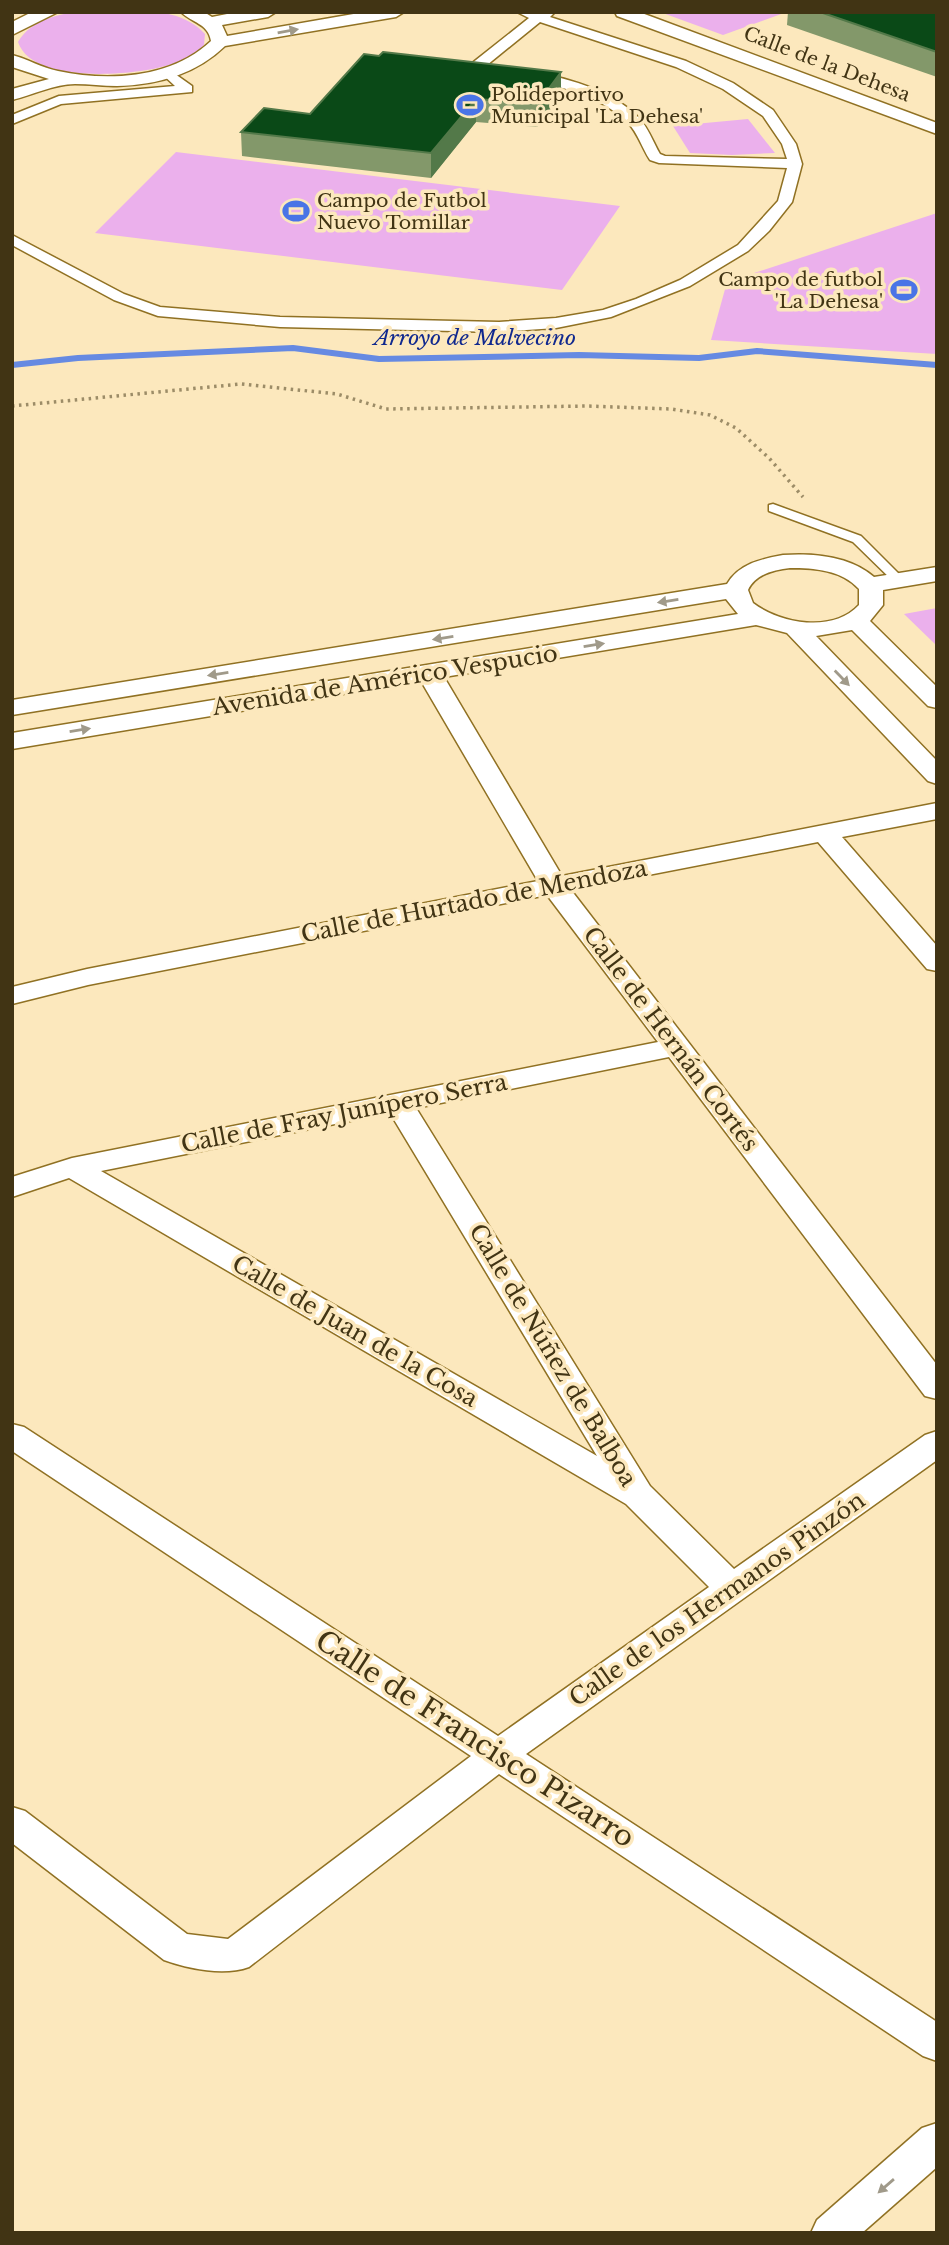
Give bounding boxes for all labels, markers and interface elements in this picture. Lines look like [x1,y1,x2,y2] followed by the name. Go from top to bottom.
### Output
[741,22,914,107] street label: Calle de la Dehesa
[277,25,299,36] one-way arrow
[491,83,703,128] place label: Polideportivo Municipal 'La Dehesa'
[455,90,485,120] sports icon: Polideportivo Municipal 'La Dehesa'
[317,189,487,234] place label: Campo de Futbol Nuevo Tomillar
[281,196,311,226] sports icon: Campo de Futbol Nuevo Tomillar
[718,268,883,313] place label: Campo de futbol 'La Dehesa'
[889,275,919,305] sports icon: Campo de futbol 'La Dehesa'
[371,325,576,351] water label: Arroyo de Malvecino
[656,596,678,607] one-way arrow
[432,633,454,644] one-way arrow
[209,639,560,721] street label: Avenida de Américo Vespucio
[583,639,605,650] one-way arrow
[207,669,229,680] one-way arrow
[833,669,850,686] one-way arrow
[69,724,91,735] one-way arrow
[299,854,650,948] street label: Calle de Hurtado de Mendoza
[577,921,765,1157] street label: Calle de Hernán Cortés
[178,1068,510,1158] street label: Calle de Fray Junípero Serra
[463,1219,643,1492] street label: Calle de Núñez de Balboa
[227,1249,483,1413] street label: Calle de Juan de la Cosa
[564,1486,870,1712] street label: Calle de los Hermanos Pinzón
[309,1623,641,1855] street label: Calle de Francisco Pizarro
[877,2178,894,2193] one-way arrow

